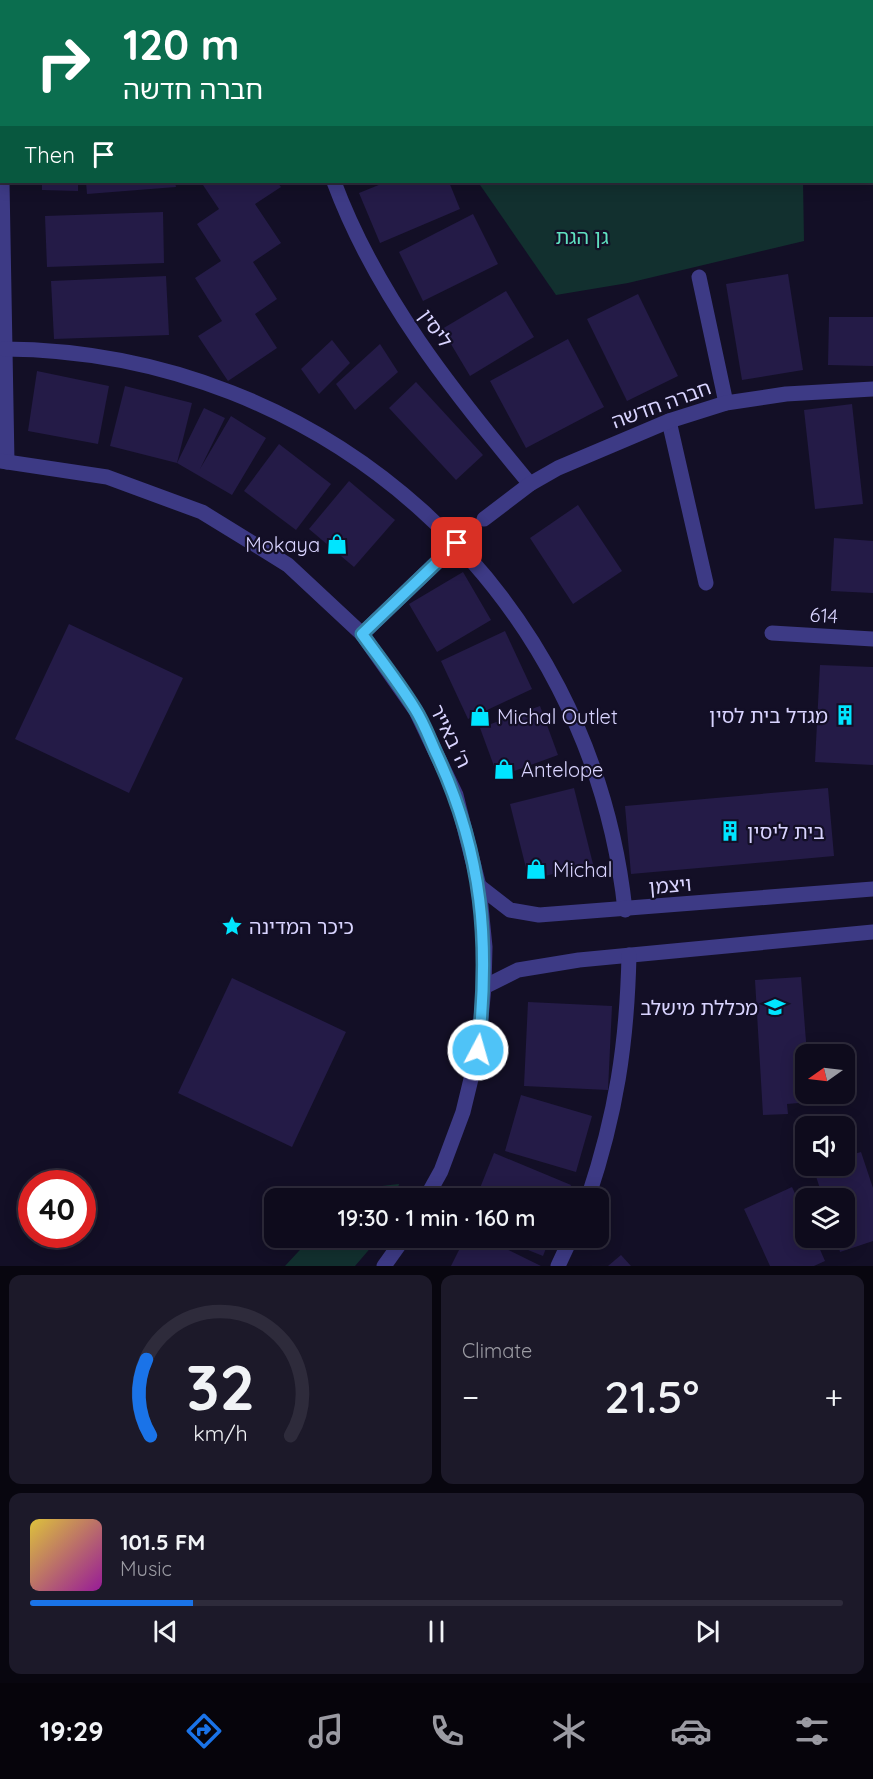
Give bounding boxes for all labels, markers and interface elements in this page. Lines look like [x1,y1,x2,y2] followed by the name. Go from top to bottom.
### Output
[123,18,240,71] text: 120 m
[24,24,102,102] icon: right
[123,72,263,106] text: חברה חדשה
[87,138,120,171] icon: arrive
[24,141,75,169] text: Then
[555,224,609,249] park label: גן הגת
[414,304,458,352] street label: ליסין
[608,374,714,434] street label: חברה חדשה
[431,517,482,568] pin
[440,526,473,559] icon: arrive
[245,532,320,557] place label: Mokaya
[325,532,349,556] shop icon: Mokaya
[809,602,839,628] street label: 614
[425,700,477,772] street label: ה' באייר
[709,703,828,728] place label: מגדל בית לסין
[833,703,857,727] building icon: מגדל בית לסין
[468,704,492,728] shop icon: Michal Outlet
[497,704,618,729] place label: Michal Outlet
[492,757,516,781] shop icon: Antelope
[521,757,603,782] place label: Antelope
[718,819,742,843] building icon: בית ליסין
[747,819,825,844] place label: בית ליסין
[524,857,548,881] shop icon: Michal
[553,857,612,882] place label: Michal
[648,871,692,899] street label: ויצמן
[220,914,244,938] place icon: כיכר המדינה
[249,914,354,939] place label: כיכר המדינה
[640,995,758,1020] place label: מכללת מישלב
[763,995,787,1019] school or university icon: מכללת מישלב
[446,1018,510,1082] position arrow
[795,1044,855,1104] north arrow
[795,1044,855,1248] map controls
[795,1116,855,1176] button: sound
[18,1170,96,1248] speed limit sign: 40
[795,1188,855,1248] button: layers
[337,1204,536,1232] text: 19:30 · 1 min · 160 m
[462,1338,532,1363] text: Climate
[186,1348,255,1426] text: 32
[604,1368,699,1424] text: 21.5°
[462,1376,479,1417] text: −
[824,1376,843,1417] text: +
[193,1421,248,1447] text: km/h
[120,1528,205,1556] text: 101.5 FM
[120,1556,172,1581] text: Music
[149,1615,182,1648] icon: previous
[420,1615,453,1648] icon: pause
[691,1615,724,1648] icon: next
[183,1710,225,1752] icon: directions
[305,1710,347,1752] icon: music
[426,1710,468,1752] icon: phone
[548,1710,590,1752] icon: climate
[670,1710,712,1752] icon: car
[791,1710,833,1752] icon: filters
[40,1714,104,1748] text: 19:29

